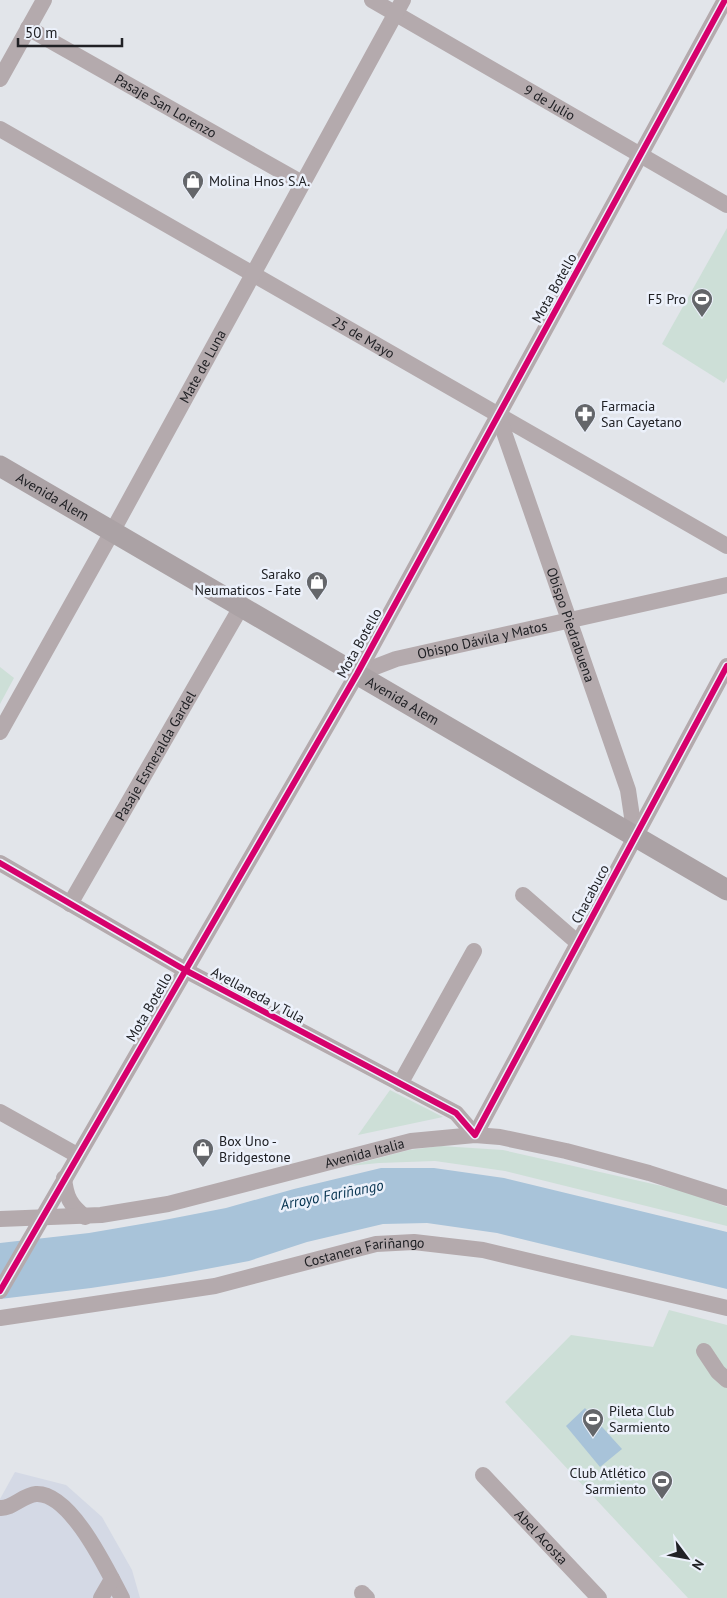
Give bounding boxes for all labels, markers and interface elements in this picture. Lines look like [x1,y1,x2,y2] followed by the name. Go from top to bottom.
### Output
[18,15,121,47] scale bar
[25,23,58,42] text: 50 m
[111,70,220,142] street label: Pasaje San Lorenzo
[520,81,579,125] street label: 9 de Julio
[181,169,205,200] shop icon: Molina Hnos S.A.
[209,172,310,190] place label: Molina Hnos S.A.
[527,250,581,326] street label: Mota Botello
[690,287,714,318] sports icon: F5 Pro
[648,290,686,308] place label: F5 Pro
[329,312,398,363] street label: 25 de Mayo
[175,326,230,406] street label: Mate de Luna
[601,397,682,431] place label: Farmacia San Cayetano
[573,402,597,433] pharmacy icon: Farmacia San Cayetano
[13,468,92,525] street label: Avenida Alem
[195,565,301,599] place label: Sarako Neumaticos - Fate
[542,565,599,685] street label: Obispo Piedrabuena
[305,570,329,601] shop icon: Sarako Neumaticos - Fate
[332,605,386,681] street label: Mota Botello
[415,616,549,663] street label: Obispo Dávila y Matos
[363,672,442,729] street label: Avenida Alem
[111,688,200,824] street label: Pasaje Esmeralda Gardel
[567,861,613,927] street label: Chacabuco
[208,963,308,1027] street label: Avellaneda y Tula
[122,969,176,1045] street label: Mota Botello
[219,1132,291,1166] place label: Box Uno - Bridgestone
[323,1134,406,1172] street label: Avenida Italia
[191,1137,215,1168] shop icon: Box Uno - Bridgestone
[278,1175,385,1214] water label: Arroyo Fariñango
[302,1233,426,1271] street label: Costanera Fariñango
[609,1402,674,1436] place label: Pileta Club Sarmiento
[581,1407,605,1438] sports icon: Pileta Club Sarmiento
[570,1464,646,1498] place label: Club Atlético Sarmiento
[650,1469,674,1500] sports icon: Club Atlético Sarmiento
[511,1505,572,1568] street label: Abel Acosta
[662,1533,712,1583] north arrow
[688,1556,708,1574] text: N

